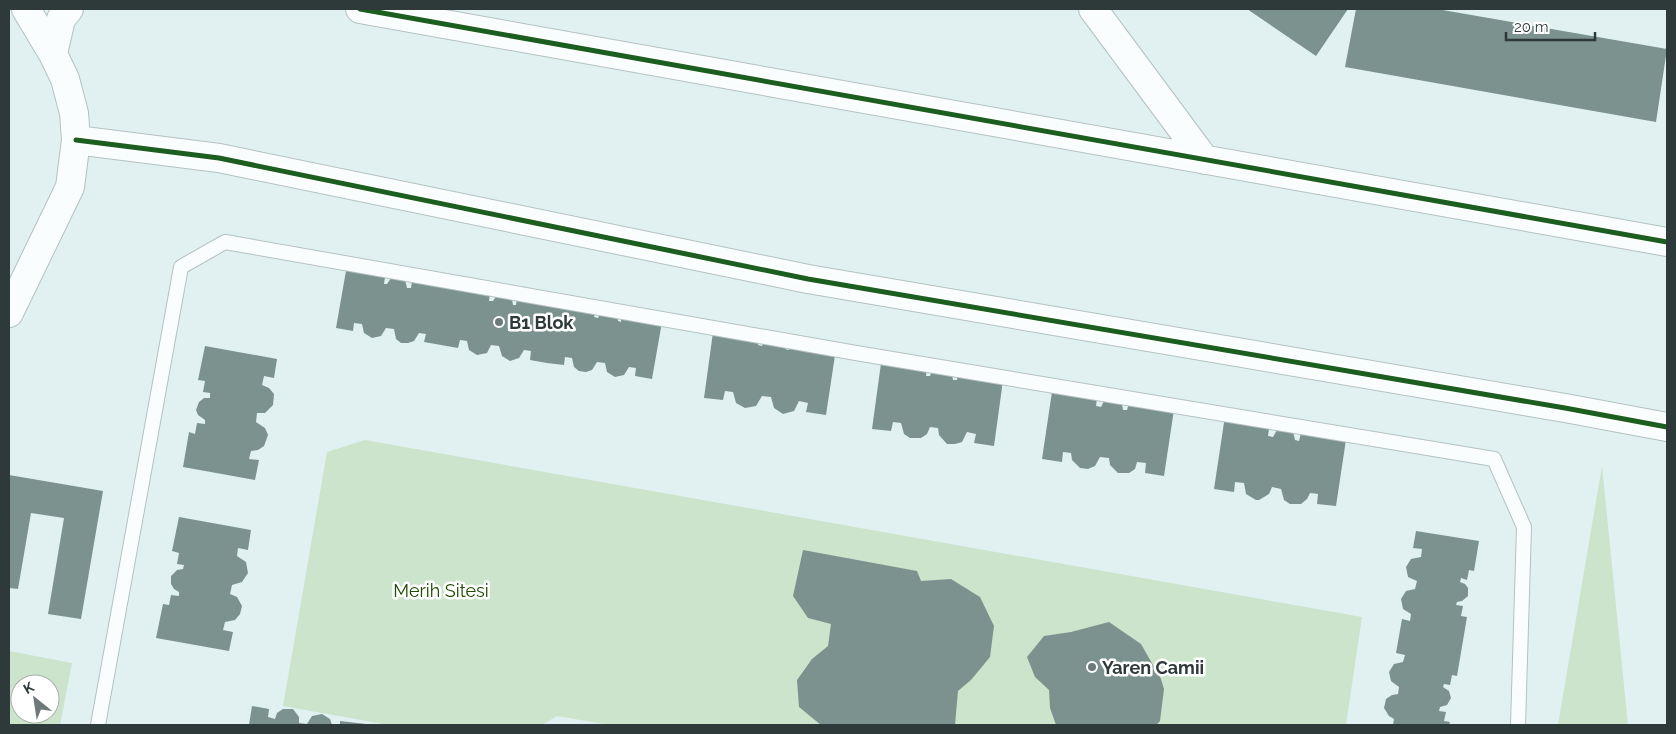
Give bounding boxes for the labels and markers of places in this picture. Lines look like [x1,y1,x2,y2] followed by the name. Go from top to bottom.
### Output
[509,312,574,333] place label: B1 Blok
[493,316,505,328] marker: B1 Blok
[1102,657,1204,678] place label: Yaren Camii
[1086,661,1098,673] marker: Yaren Camii

